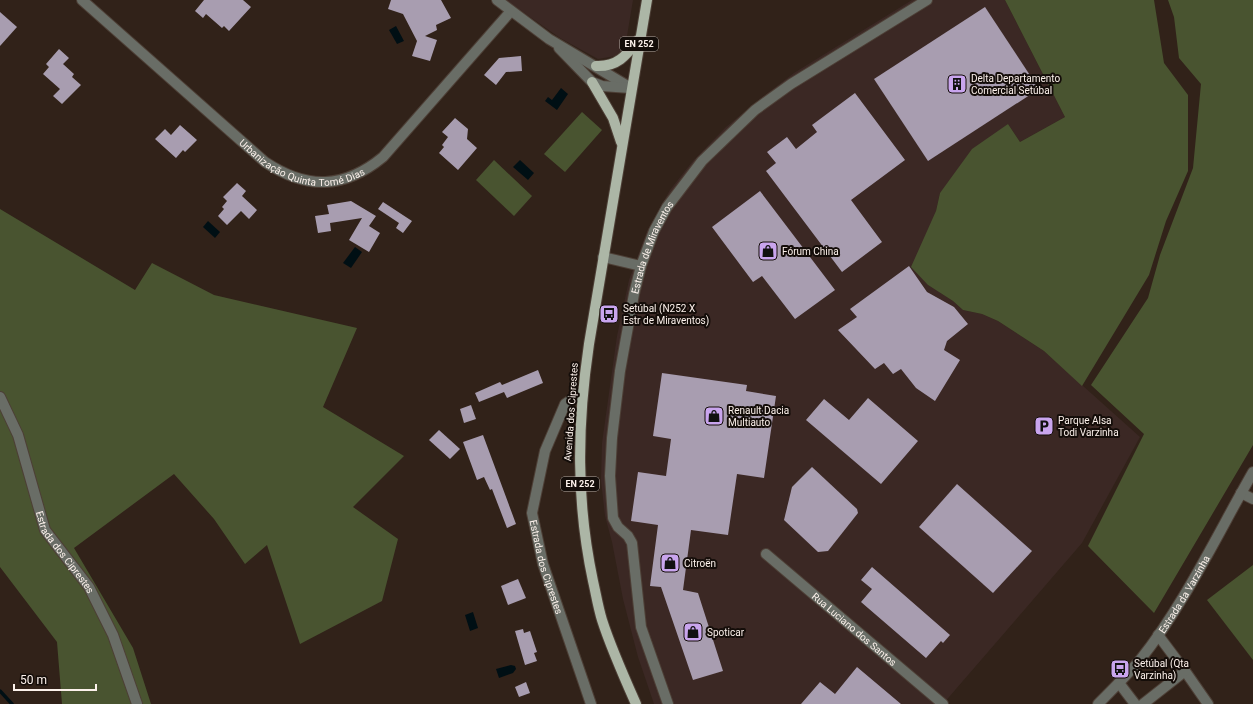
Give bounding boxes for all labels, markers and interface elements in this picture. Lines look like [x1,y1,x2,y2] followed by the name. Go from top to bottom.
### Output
[620,37,658,51] road number: EN 252
[946,73,968,95] building icon: Delta Departamento Comercial Setúbal
[971,73,1061,96] place label: Delta Departamento Comercial Setúbal
[237,137,366,188] street label: Urbanização Quinta Tomé Dias
[629,199,675,295] street label: Estrada de Miraventos
[757,240,779,262] shop icon: Fórum China
[782,246,839,257] place label: Fórum China
[598,303,620,325] bus stop icon: Setúbal (N252 X Estr de Miraventos)
[623,303,709,327] place label: Setúbal (N252 X Estr de Miraventos)
[562,362,580,462] street label: Avenida dos Ciprestes
[703,405,725,427] shop icon: Renault Dacia Multiauto
[728,405,789,428] place label: Renault Dacia Multiauto
[1033,415,1055,437] parking icon: Parque Alsa Todi Varzinha
[1058,415,1119,438] place label: Parque Alsa Todi Varzinha
[561,477,599,491] road number: EN 252
[34,510,97,595] street label: Estrada dos Ciprestes
[528,519,565,615] street label: Estrada dos Ciprestes
[659,552,681,574] shop icon: Citroën
[1156,553,1212,635] street label: Estrada da Varzinha
[684,558,716,569] place label: Citroën
[810,590,899,668] street label: Rua Luciano dos Santos
[682,621,704,643] shop icon: Spoticar
[707,627,745,638] place label: Spoticar
[1109,658,1131,680] bus stop icon: Setúbal (Qta Varzinha)
[1134,658,1189,682] place label: Setúbal (Qta Varzinha)
[14,666,96,692] scale bar
[20,673,47,687] text: 50 m

